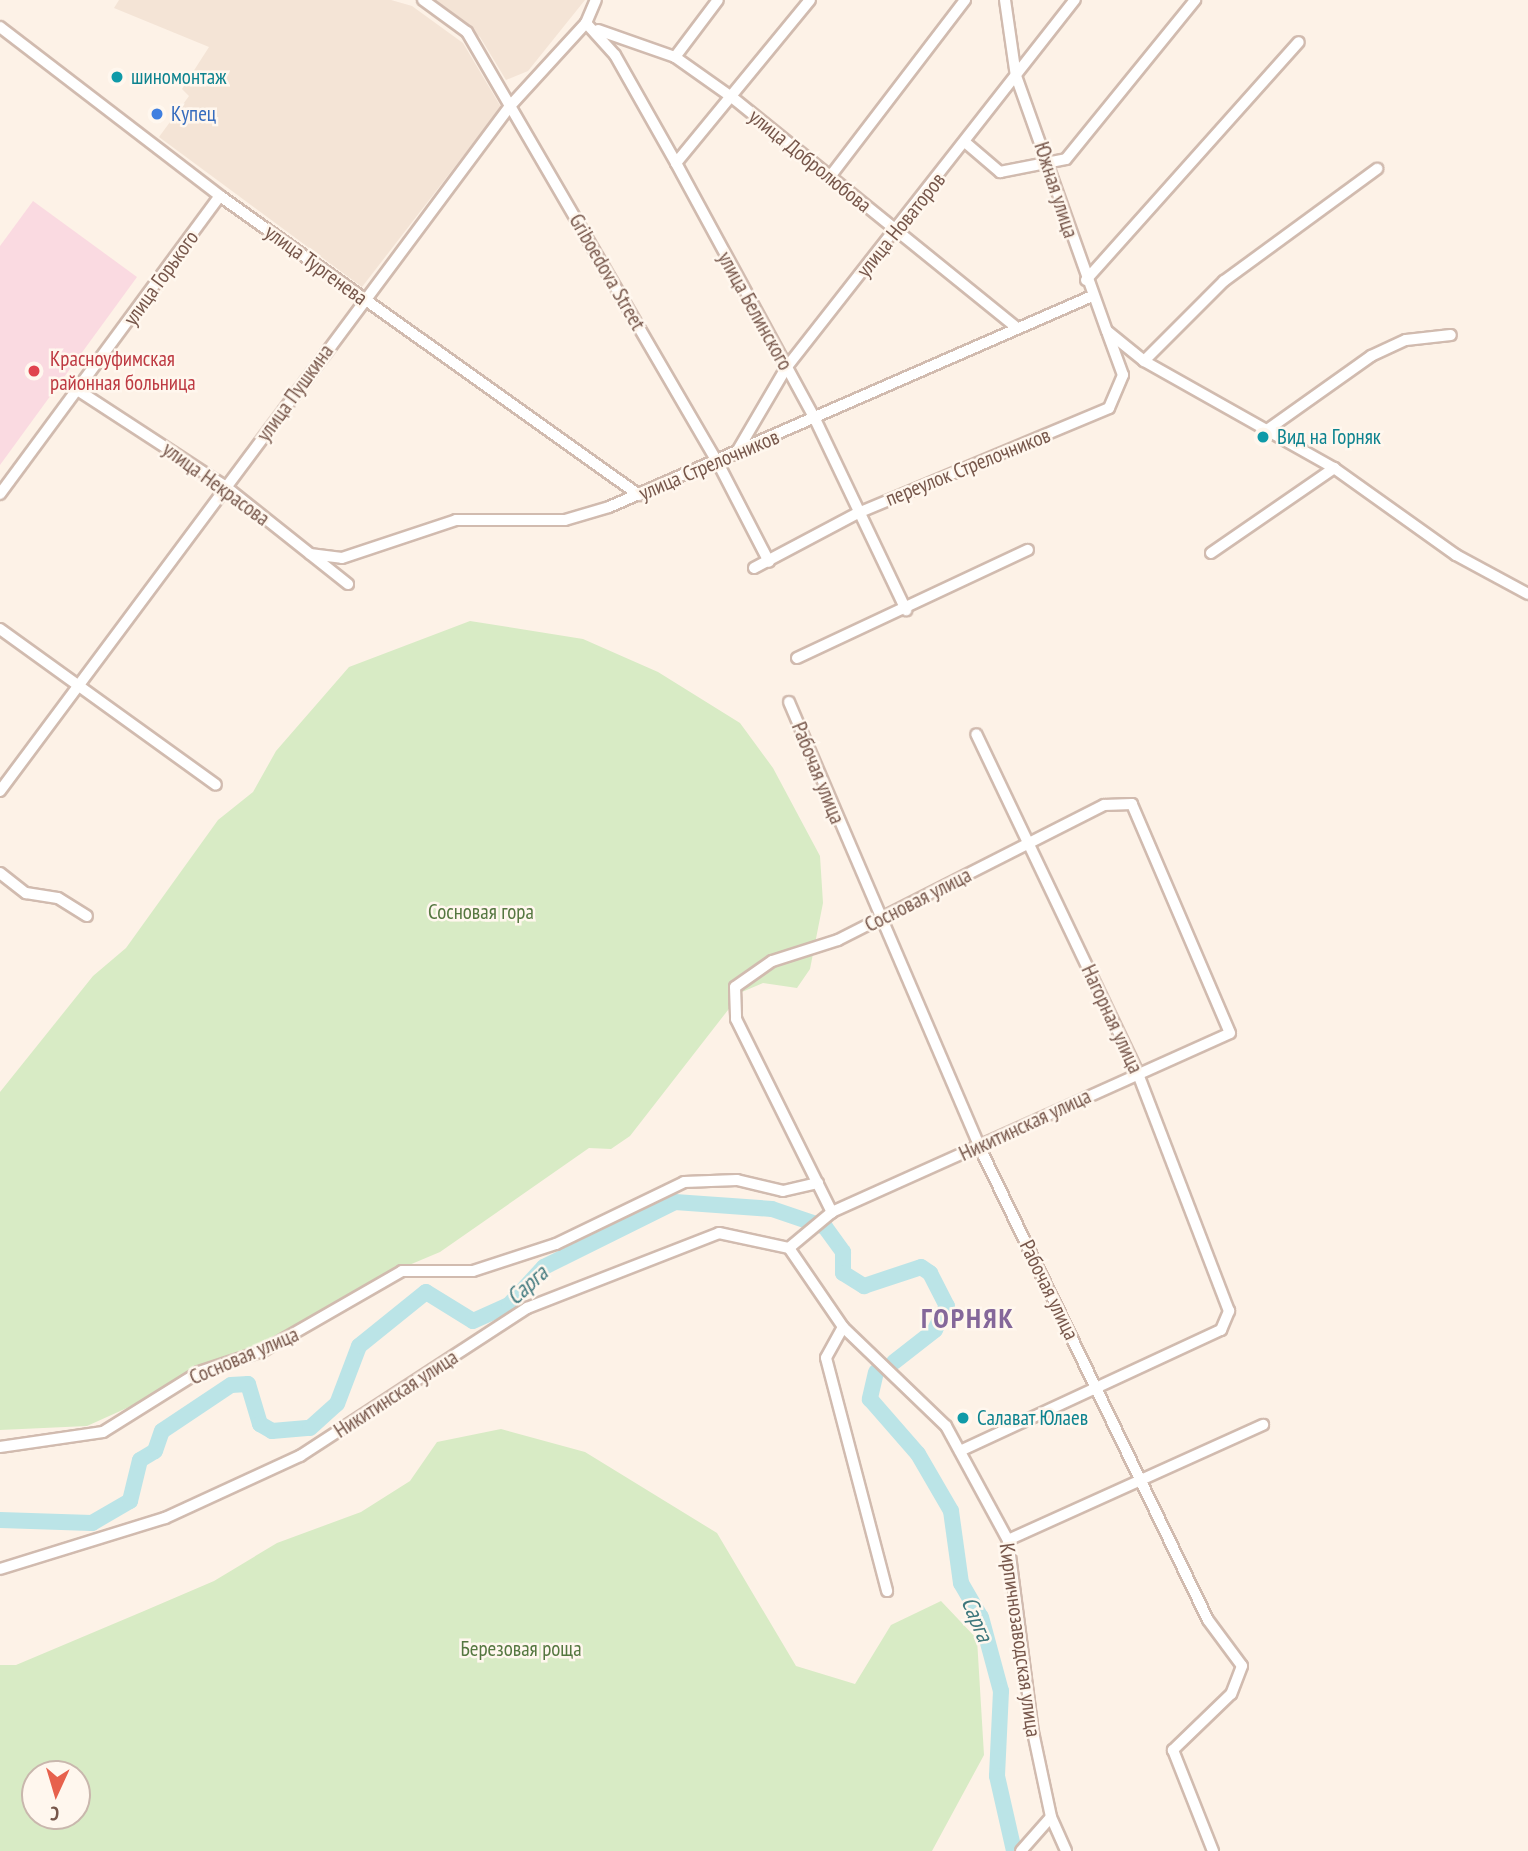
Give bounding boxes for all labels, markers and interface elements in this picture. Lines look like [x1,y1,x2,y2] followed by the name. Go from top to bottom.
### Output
[131,64,226,90] place label: шиномонтаж
[109,69,125,85] marker: шиномонтаж
[171,101,216,127] place label: Купец
[744,104,876,218] street label: улица Добролюбова
[149,106,165,122] marker: Купец
[1029,139,1083,241] street label: Южная улица
[851,168,951,282] street label: улица Новаторов
[564,209,650,335] street label: Griboedova Street
[260,219,372,311] street label: улица Тургенева
[118,226,204,330] street label: улица Горького
[712,247,798,375] street label: улица Белинского
[251,340,339,446] street label: улица Пушкина
[50,346,196,396] place label: Красноуфимская районная больница
[24,361,44,381] marker: Красноуфимская районная больница
[882,422,1054,512] street label: переулок Стрелочников
[635,424,783,506] street label: улица Стрелочников
[1277,424,1381,450] place label: Вид на Горняк
[1255,429,1271,445] marker: Вид на Горняк
[158,437,274,531] street label: улица Некрасова
[786,718,850,828] street label: Рабочая улица
[860,862,976,938] street label: Сосновая улица
[428,899,534,925] park label: Сосновая гора
[1076,961,1148,1077] street label: Нагорная улица
[955,1083,1095,1167] street label: Никитинская улица
[1014,1236,1084,1344] street label: Рабочая улица
[501,1259,553,1311] water label: Сарга
[922,1301,1014,1335] district label: ГОРНЯК
[186,1322,302,1390] street label: Сосновая улица
[329,1345,463,1443] street label: Никитинская улица
[977,1405,1089,1431] place label: Салават Юлаев
[955,1410,971,1426] marker: Салават Юлаев
[994,1541,1046,1739] street label: Кирпичнозаводская улица
[955,1593,999,1645] water label: Сарга
[460,1636,582,1662] park label: Березовая роща
[21,1760,91,1830] north arrow
[50,1802,60,1826] text: С

